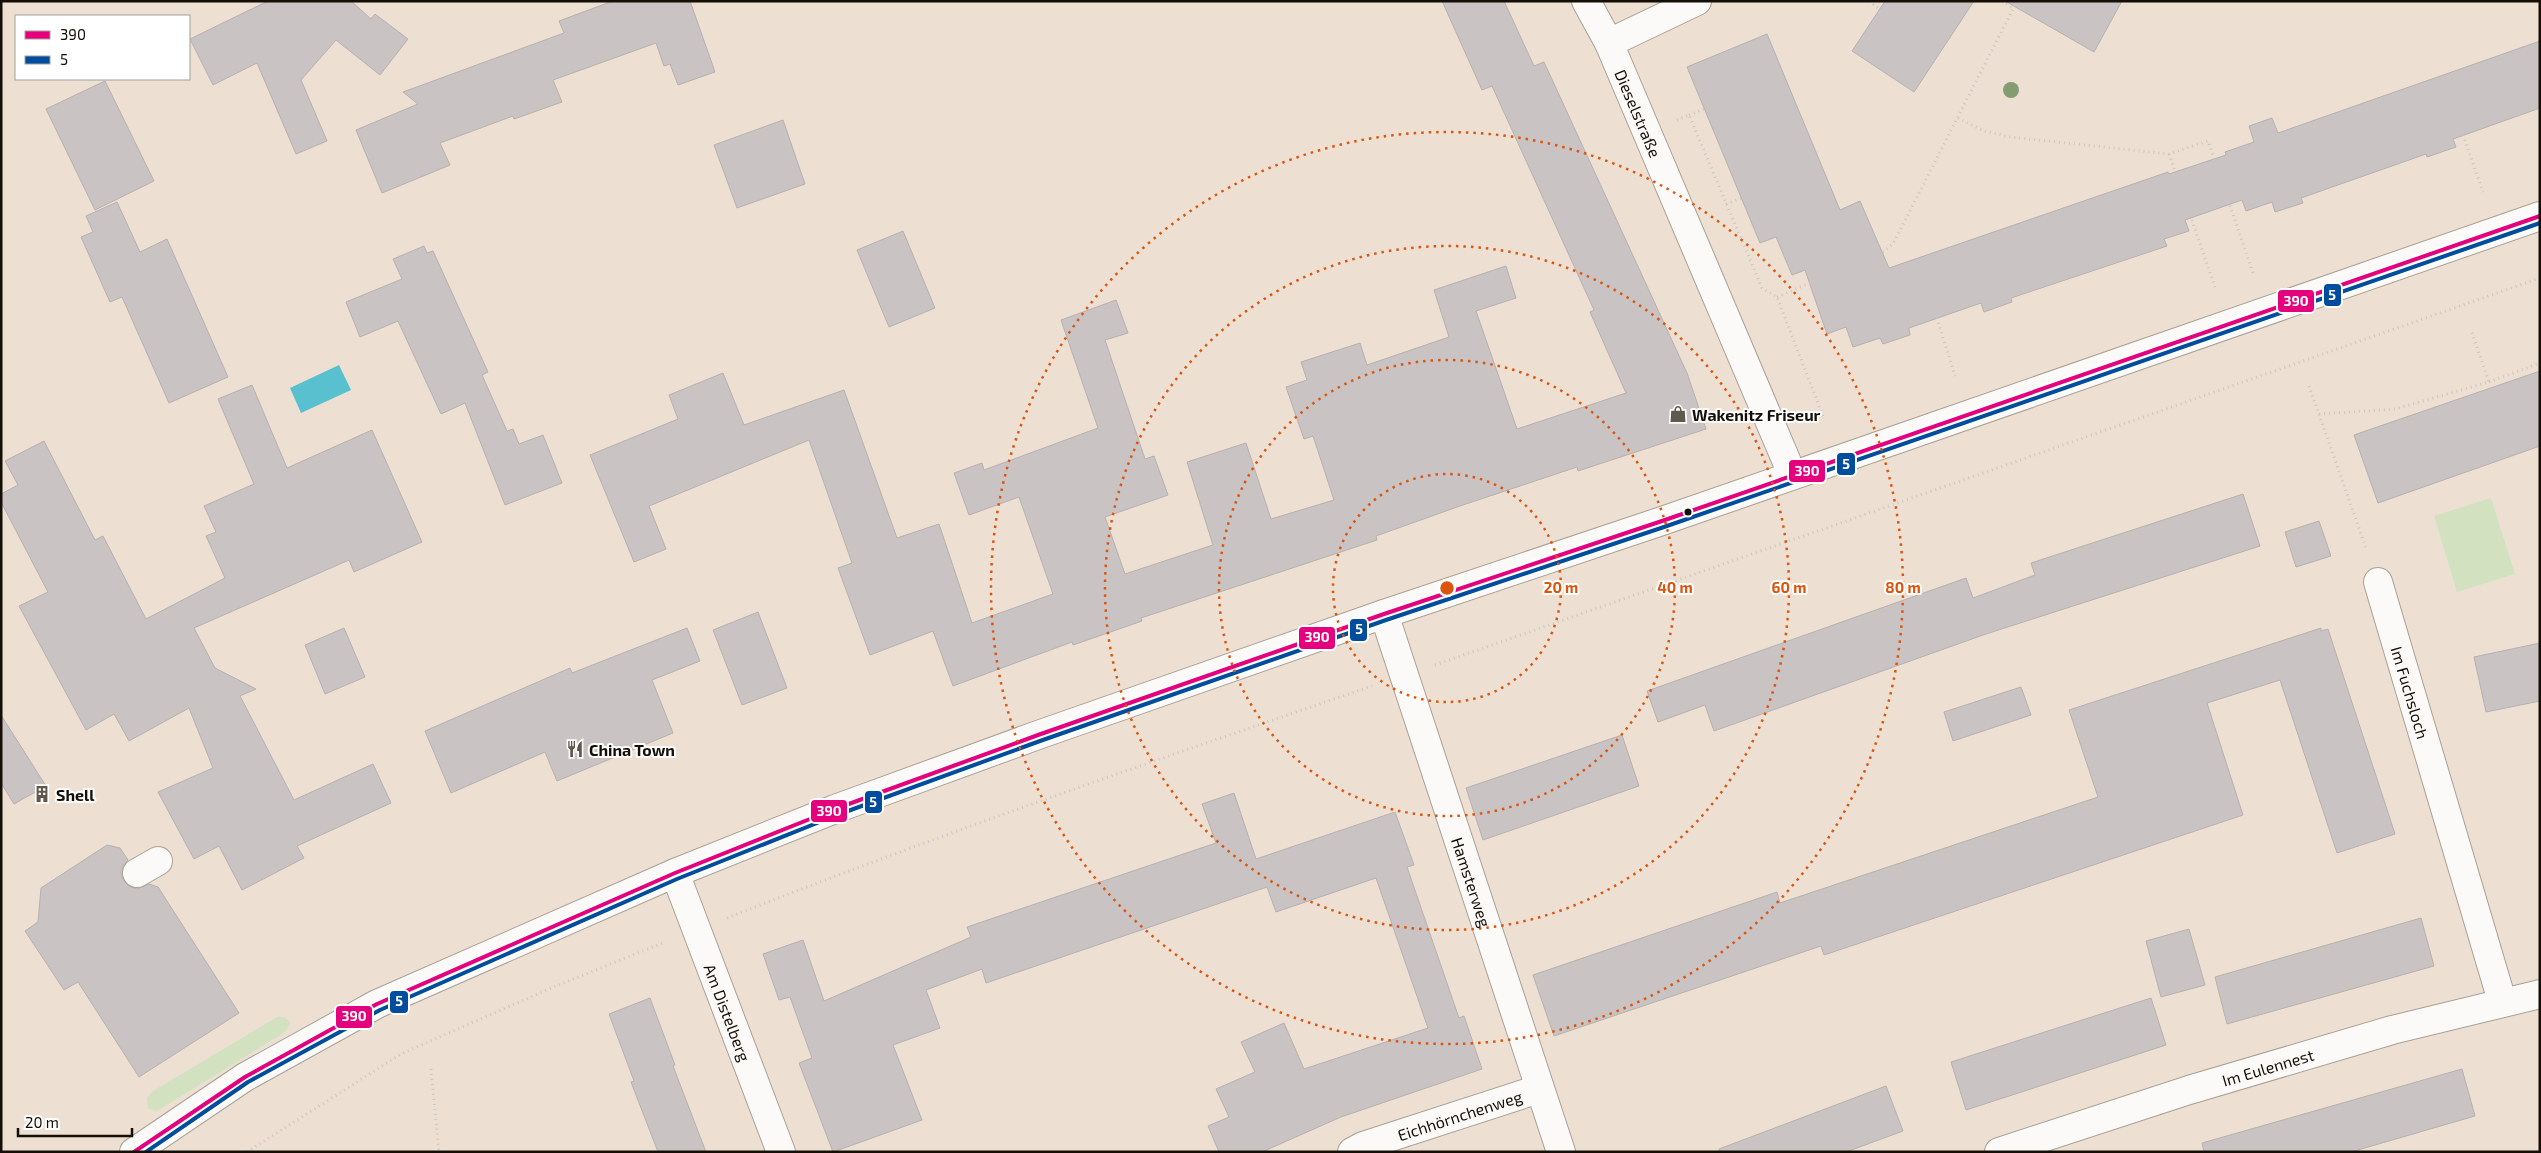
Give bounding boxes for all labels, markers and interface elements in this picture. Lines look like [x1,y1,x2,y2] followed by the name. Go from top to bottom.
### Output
[15,15,190,80] legend
[60,25,86,43] text: 390
[60,50,68,68] text: 5
[1612,66,1666,160] street label: Dieselstraße
[2323,283,2342,307] line badge: 5
[2328,286,2336,303] text: 5
[2277,289,2315,313] line badge: 390
[2283,292,2309,309] text: 390
[1668,404,1688,424] shop icon: Wakenitz Friseur
[1692,405,1821,424] place label: Wakenitz Friseur
[1836,452,1856,476] line badge: 5
[1842,455,1850,472] text: 5
[1788,459,1826,483] line badge: 390
[1794,462,1820,479] text: 390
[1683,507,1693,517] unlabelled marker
[1544,578,1578,596] text: 20 m
[1657,578,1693,596] text: 40 m
[1772,578,1806,596] text: 60 m
[1885,578,1921,596] text: 80 m
[1438,579,1456,597] centre of rings
[1349,618,1368,642] line badge: 5
[1355,620,1363,637] text: 5
[1298,626,1336,650] line badge: 390
[1304,628,1330,645] text: 390
[2388,644,2433,741] street label: Im Fuchsloch
[565,739,585,759] restaurant icon: China Town
[589,740,675,759] place label: China Town
[32,784,52,804] building icon: Shell
[56,785,95,804] place label: Shell
[864,790,883,814] line badge: 5
[869,793,877,810] text: 5
[810,799,848,823] line badge: 390
[816,802,842,819] text: 390
[1449,835,1496,929] street label: Hamsterweg
[701,961,755,1064] street label: Am Distelberg
[389,990,409,1014] line badge: 5
[395,992,403,1009] text: 5
[335,1005,373,1029] line badge: 390
[341,1007,367,1024] text: 390
[2220,1044,2316,1089] street label: Im Eulennest
[1395,1086,1524,1144] street label: Eichhörnchenweg
[18,1106,131,1138] scale bar
[25,1113,59,1131] text: 20 m

